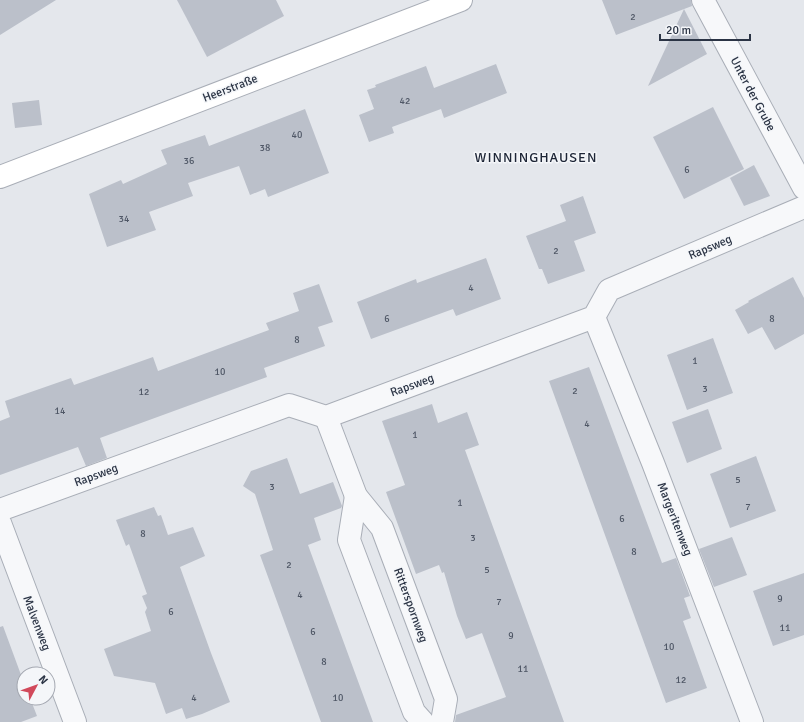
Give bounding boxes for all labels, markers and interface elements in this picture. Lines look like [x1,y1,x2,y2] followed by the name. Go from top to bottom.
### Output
[630,11,636,23] house number: 2
[660,16,750,42] scale bar
[666,23,691,38] text: 20 m
[727,54,778,134] street label: Unter der Grube
[200,71,260,106] street label: Heerstraße
[400,95,410,107] house number: 42
[292,129,302,141] house number: 40
[260,142,270,154] house number: 38
[475,149,598,166] district label: WINNINGHAUSEN
[184,155,194,167] house number: 36
[684,164,690,176] house number: 6
[119,213,130,225] house number: 34
[686,232,734,263] street label: Rapsweg
[553,245,559,257] house number: 2
[468,282,474,294] house number: 4
[384,313,390,325] house number: 6
[769,313,775,325] house number: 8
[294,334,300,346] house number: 8
[692,355,698,367] house number: 1
[215,366,225,378] house number: 10
[388,371,436,400] street label: Rapsweg
[702,383,708,395] house number: 3
[572,385,578,397] house number: 2
[139,386,149,398] house number: 12
[55,405,66,417] house number: 14
[584,418,590,430] house number: 4
[412,429,418,441] house number: 1
[72,461,120,490] street label: Rapsweg
[735,474,741,486] house number: 5
[654,480,695,558] street label: Margeritenweg
[269,481,275,493] house number: 3
[457,497,463,509] house number: 1
[745,501,751,513] house number: 7
[619,513,625,525] house number: 6
[140,528,146,540] house number: 8
[470,532,476,544] house number: 3
[631,546,637,558] house number: 8
[286,559,292,571] house number: 2
[484,564,490,576] house number: 5
[390,566,431,645] street label: Ritterspornweg
[297,589,303,601] house number: 4
[777,593,783,605] house number: 9
[19,594,54,653] street label: Malvenweg
[496,596,502,608] house number: 7
[168,606,174,618] house number: 6
[780,622,790,634] house number: 11
[310,626,316,638] house number: 6
[508,630,514,642] house number: 9
[664,641,674,653] house number: 10
[321,656,327,668] house number: 8
[518,663,528,675] house number: 11
[16,666,56,706] north arrow
[36,673,51,687] text: N
[676,674,686,686] house number: 12
[191,692,197,704] house number: 4
[333,692,343,704] house number: 10

